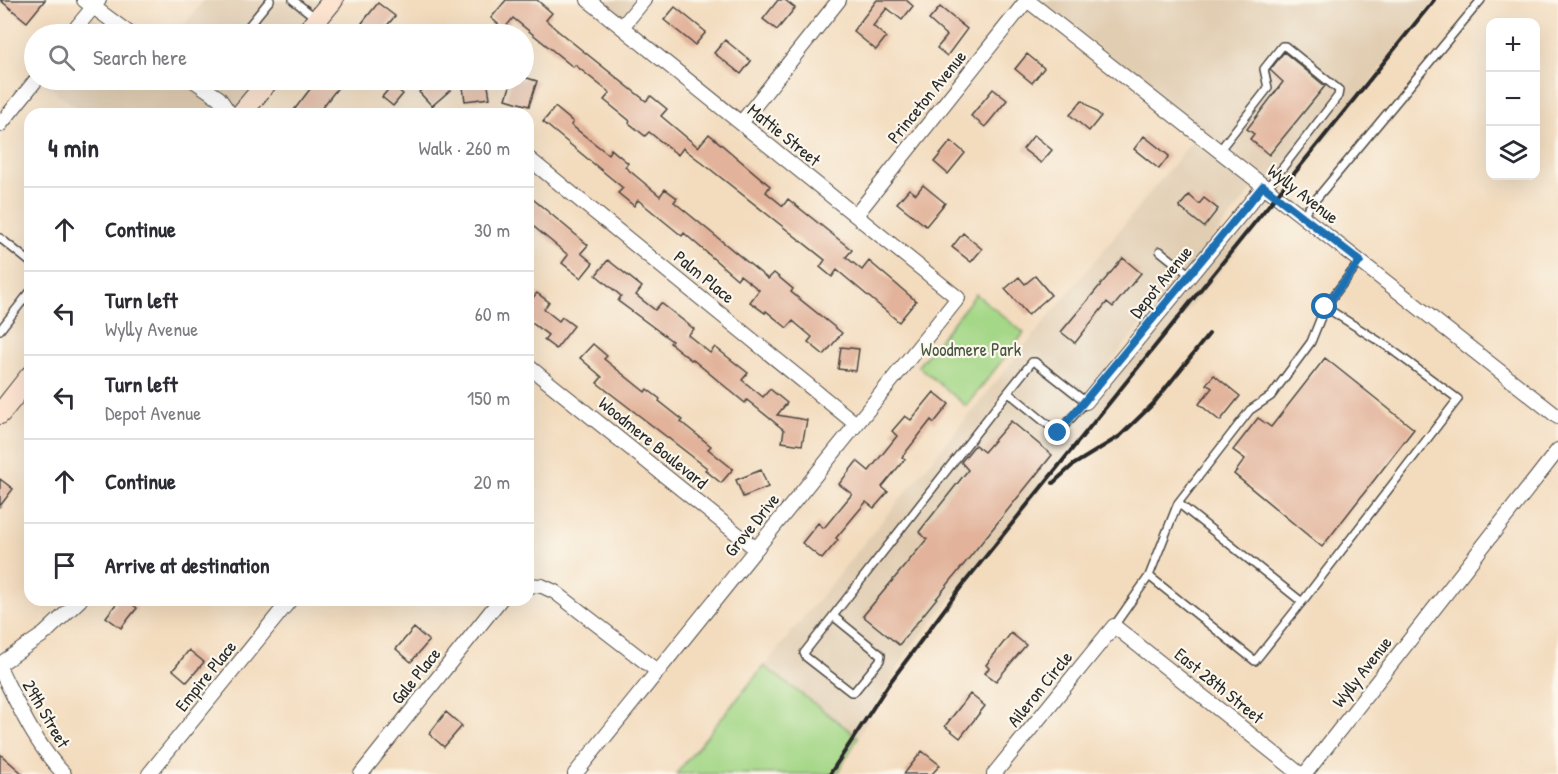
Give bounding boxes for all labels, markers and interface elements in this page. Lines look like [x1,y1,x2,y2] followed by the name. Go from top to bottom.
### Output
[1486,18,1540,180] map controls
[1486,18,1540,72] button: +
[24,24,534,90] search box
[45,41,78,74] icon: search
[93,42,187,72] text: Search here
[881,45,972,149] street label: Princeton Avenue
[1486,72,1540,126] button: −
[742,97,827,172] street label: Mattie Street
[1486,126,1540,180] button: layers
[48,130,99,165] text: 4 min
[419,134,510,161] text: Walk · 260 m
[1263,158,1344,229] street label: Wylly Avenue
[48,213,81,246] icon: ahead
[105,214,176,244] text: Continue
[474,216,510,243] text: 30 m
[1124,240,1198,323] street label: Depot Avenue
[669,244,740,309] street label: Palm Place
[105,285,178,315] text: Turn left
[1311,293,1337,319] route start
[48,297,81,330] icon: left
[475,300,510,327] text: 60 m
[105,315,198,342] text: Wylly Avenue
[921,337,1022,362] park label: Woodmere Park
[105,369,178,399] text: Turn left
[48,381,81,414] icon: left
[467,384,510,411] text: 150 m
[593,391,713,494] street label: Woodmere Boulevard
[105,399,201,426] text: Depot Avenue
[1044,419,1070,445] route end
[48,465,81,498] icon: ahead
[105,466,176,496] text: Continue
[473,468,510,495] text: 20 m
[718,488,785,562] street label: Grove Drive
[48,549,81,582] icon: arrive
[105,550,270,580] text: Arrive at destination
[1326,631,1397,712] street label: Wylly Avenue
[169,635,242,717] street label: Empire Place
[385,642,446,709] street label: Gale Place
[1169,642,1270,730] street label: East 28th Street
[1001,645,1078,732] street label: Aileron Circle
[17,675,76,753] street label: 29th Street

